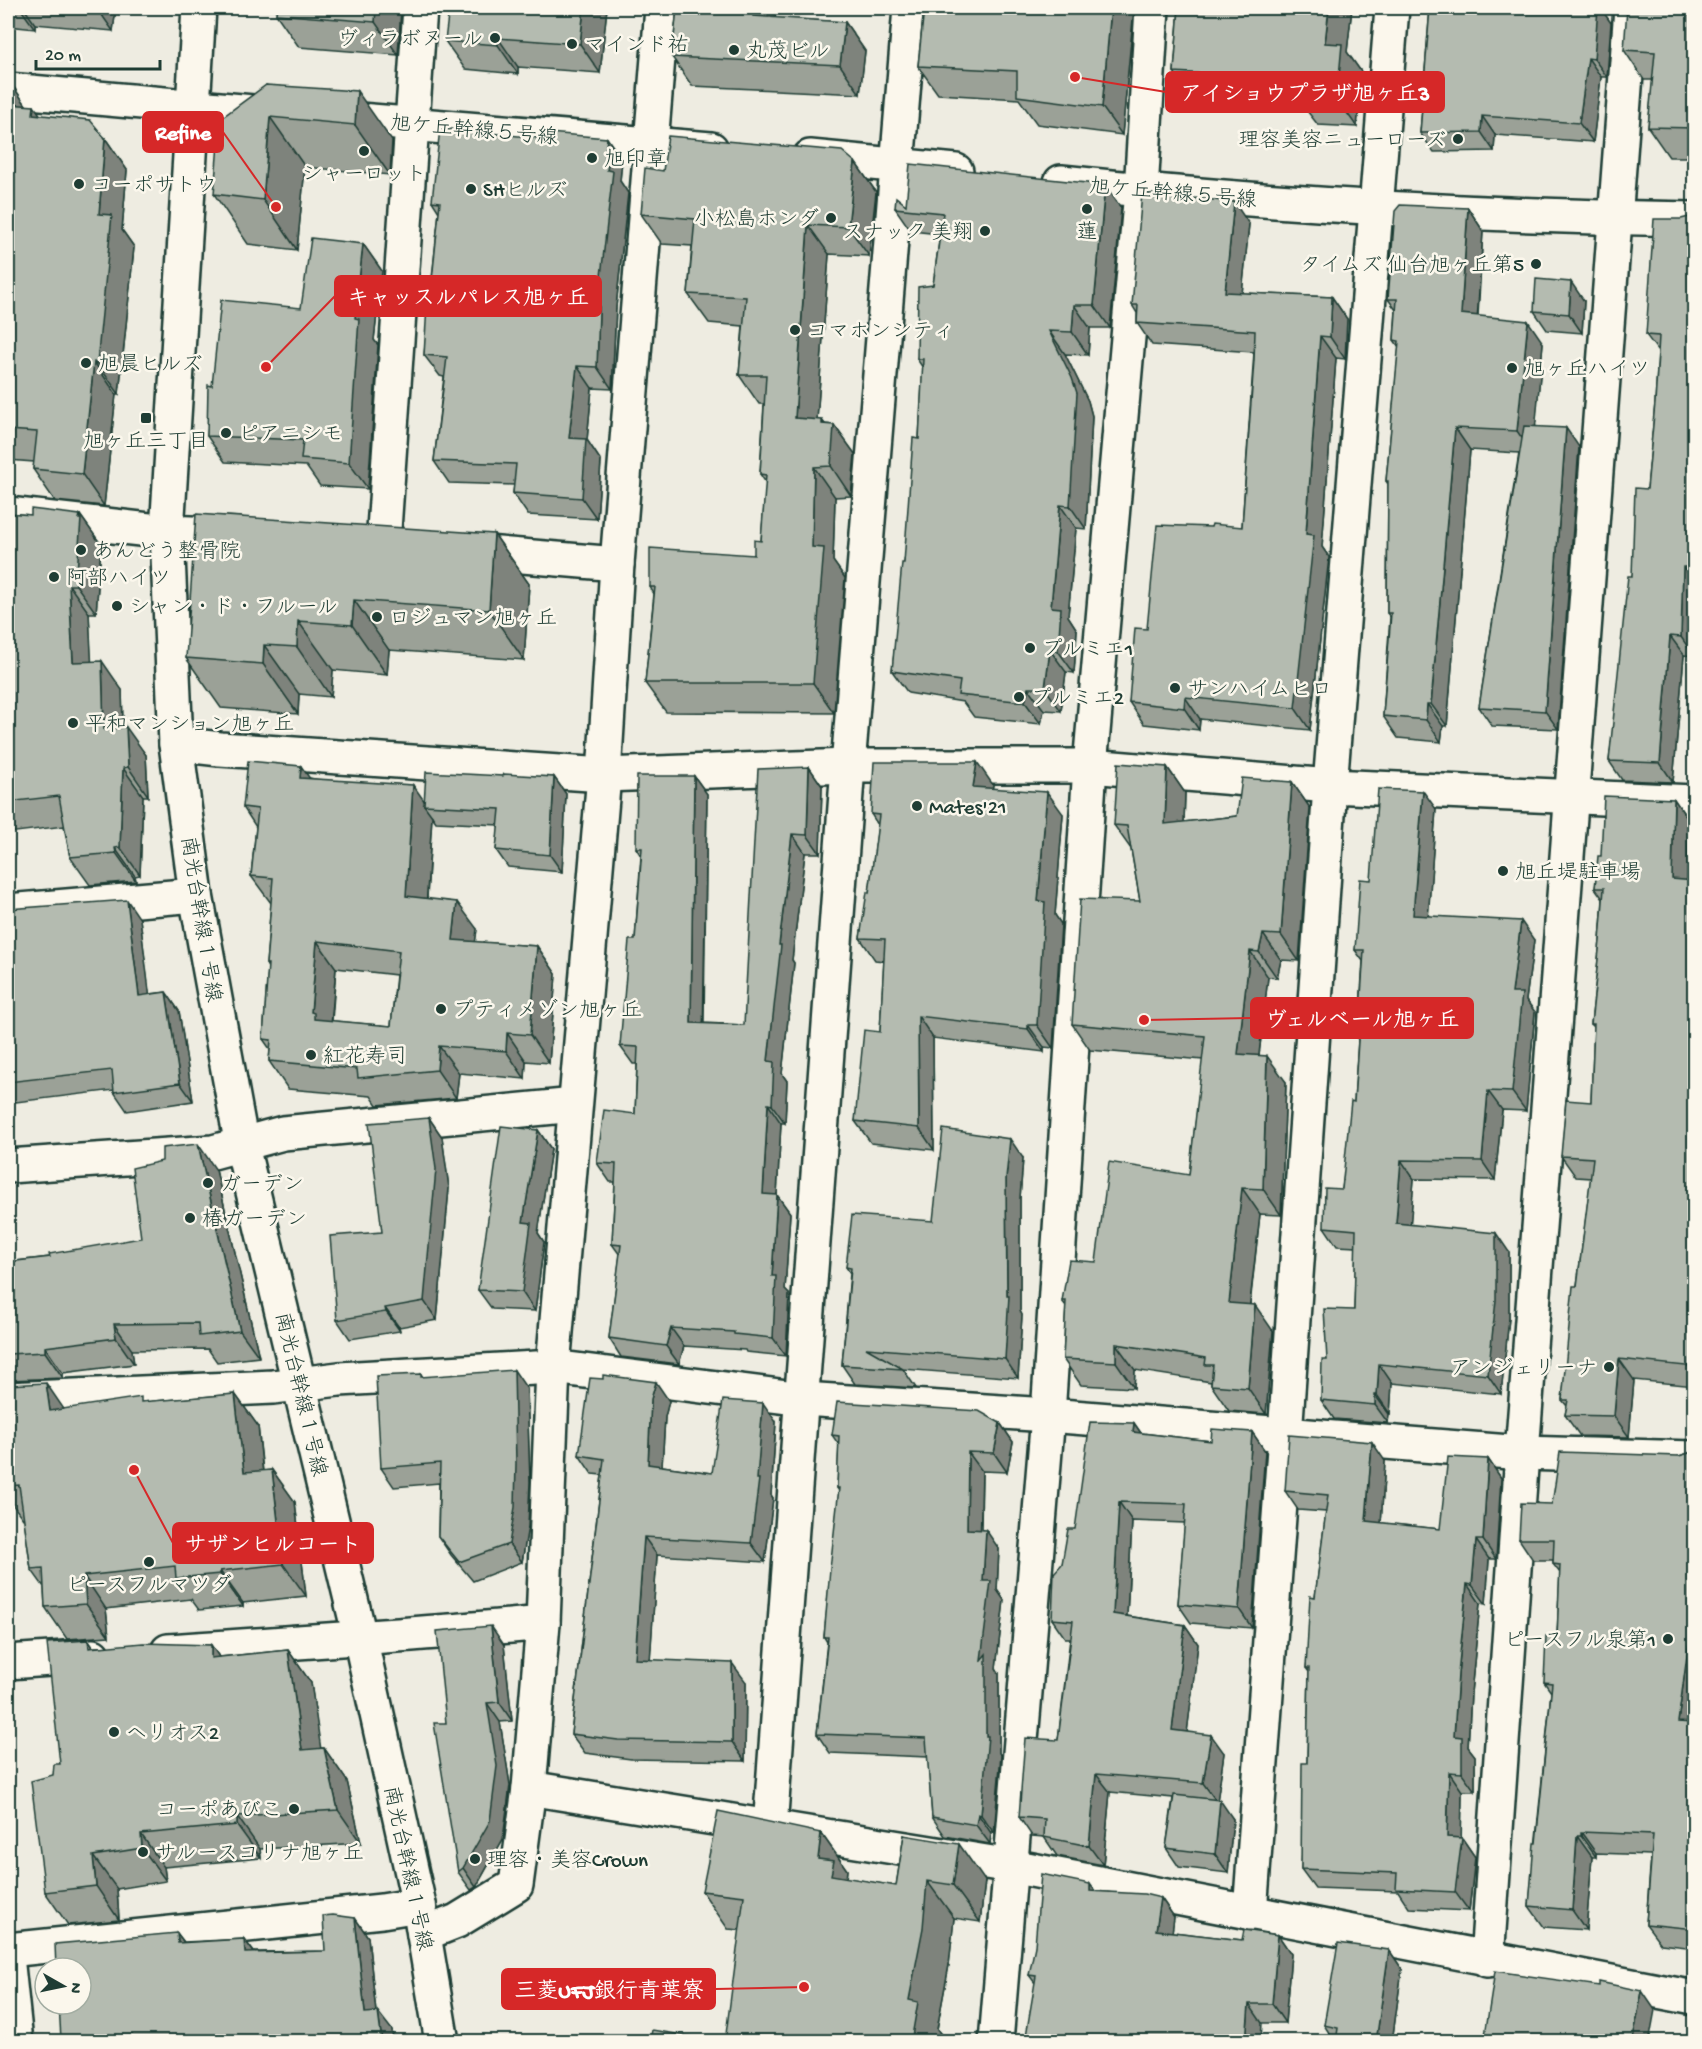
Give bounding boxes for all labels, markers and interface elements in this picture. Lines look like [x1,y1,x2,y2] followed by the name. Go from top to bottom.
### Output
[337,29,483,54] place label: ヴィラボヌール
[488,31,502,45] marker: ヴィラボヌール
[36,33,160,71] scale bar
[584,34,688,60] place label: マインド祐
[565,37,579,51] marker: マインド祐
[746,40,830,66] place label: 丸茂ビル
[727,43,741,57] marker: 丸茂ビル
[45,46,81,67] text: 20 m
[1166,72,1444,112] callout: アイショウプラザ旭ヶ丘3
[1180,82,1430,109] text: アイショウプラザ旭ヶ丘3
[143,112,223,152] callout: Refine
[389,112,559,152] street label: 旭ケ丘幹線５号線
[154,122,212,148] text: Refine
[1239,129,1446,155] place label: 理容美容ニューローズ
[1451,132,1465,146] marker: 理容美容ニューローズ
[357,144,371,158] marker: シャーロット
[604,147,667,174] place label: 旭印章
[585,151,599,165] marker: 旭印章
[301,164,427,189] place label: シャーロット
[91,175,217,200] place label: コーポサトウ
[1088,175,1258,215] street label: 旭ケ丘幹線５号線
[72,177,86,191] marker: コーポサトウ
[483,180,567,205] place label: SHヒルズ
[464,182,478,196] marker: SHヒルズ
[1080,202,1094,216] marker: 蓮
[694,208,819,234] place label: 小松島ホンダ
[824,211,838,225] marker: 小松島ホンダ
[1077,220,1098,247] place label: 蓮
[842,221,973,247] place label: スナック 美翔
[978,224,992,238] marker: スナック 美翔
[1300,254,1524,280] place label: タイムズ 仙台旭ヶ丘第5
[1529,257,1543,271] marker: タイムズ 仙台旭ヶ丘第5
[335,276,601,316] callout: キャッスルパレス旭ヶ丘
[347,286,589,313] text: キャッスルパレス旭ヶ丘
[807,321,954,346] place label: コマホンシティ
[788,323,802,337] marker: コマホンシティ
[98,353,203,379] place label: 旭晨ヒルズ
[79,356,93,370] marker: 旭晨ヒルズ
[1524,358,1650,384] place label: 旭ヶ丘ハイツ
[1505,361,1519,375] marker: 旭ヶ丘ハイツ
[139,411,153,425] marker: 旭ヶ丘三丁目
[238,424,343,449] place label: ピアニシモ
[219,426,233,440] marker: ピアニシモ
[83,430,209,456] place label: 旭ヶ丘三丁目
[93,540,240,566] place label: あんどう整骨院
[74,543,88,557] marker: あんどう整骨院
[66,567,171,593] place label: 阿部ハイツ
[47,570,61,584] marker: 阿部ハイツ
[129,597,338,622] place label: シャン・ド・フルール
[110,599,124,613] marker: シャン・ド・フルール
[389,607,557,633] place label: ロジュマン旭ヶ丘
[370,610,384,624] marker: ロジュマン旭ヶ丘
[1042,638,1133,664] place label: プルミエ1
[1023,641,1037,655] marker: プルミエ1
[1187,679,1332,704] place label: サンハイムヒロ
[1168,681,1182,695] marker: サンハイムヒロ
[1031,687,1124,713] place label: プルミエ2
[1012,690,1026,704] marker: プルミエ2
[85,713,294,739] place label: 平和マンション旭ヶ丘
[66,716,80,730] marker: 平和マンション旭ヶ丘
[929,797,1006,822] place label: Mates'21
[910,799,924,813] marker: Mates'21
[173,834,226,1004] street label: 南光台幹線１号線
[1515,860,1641,887] place label: 旭丘堤駐車場
[1496,864,1510,878] marker: 旭丘堤駐車場
[453,998,642,1025] place label: プティメゾン旭ヶ丘
[1251,998,1473,1038] callout: ヴェルベール旭ヶ丘
[434,1002,448,1016] marker: プティメゾン旭ヶ丘
[1265,1008,1459,1035] text: ヴェルベール旭ヶ丘
[323,1045,407,1071] place label: 紅花寿司
[304,1048,318,1062] marker: 紅花寿司
[220,1173,304,1199] place label: ガーデン
[201,1176,215,1190] marker: ガーデン
[202,1208,307,1234] place label: 椿ガーデン
[183,1211,197,1225] marker: 椿ガーデン
[268,1310,332,1479] street label: 南光台幹線１号線
[1450,1358,1597,1383] place label: アンジェリーナ
[1602,1360,1616,1374] marker: アンジェリーナ
[173,1523,373,1563] callout: サザンヒルコート
[185,1534,361,1560] text: サザンヒルコート
[142,1555,156,1569] marker: ピースフルマツダ
[66,1574,232,1600] place label: ピースフルマツダ
[1504,1629,1656,1655] place label: ピースフル泉第1
[1661,1632,1675,1646] marker: ピースフル泉第1
[126,1723,219,1748] place label: ヘリオス2
[107,1725,121,1739] marker: ヘリオス2
[376,1784,437,1953] street label: 南光台幹線１号線
[156,1799,282,1825] place label: コーポあびこ
[287,1802,301,1816] marker: コーポあびこ
[155,1842,364,1868] place label: サルースコリナ旭ヶ丘
[136,1845,150,1859] marker: サルースコリナ旭ヶ丘
[487,1849,648,1875] place label: 理容・美容Crown
[468,1852,482,1866] marker: 理容・美容Crown
[33,1956,93,2016] north arrow
[502,1969,715,2009] callout: 三菱UFJ銀行青葉寮
[514,1978,704,2006] text: 三菱UFJ銀行青葉寮
[64,1981,85,1995] text: N

